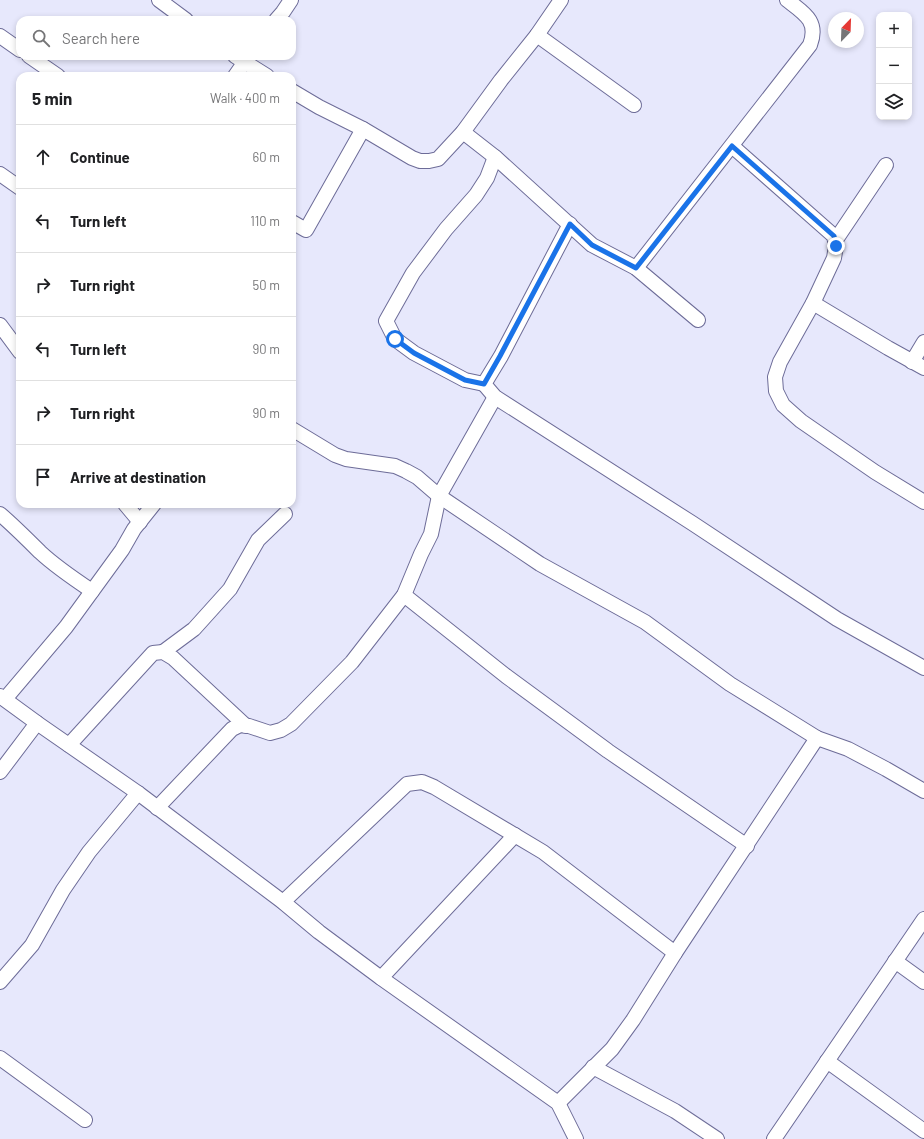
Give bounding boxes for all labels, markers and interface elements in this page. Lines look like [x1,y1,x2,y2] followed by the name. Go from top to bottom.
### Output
[828,12,864,48] north arrow
[876,12,912,120] map controls
[876,12,912,48] button: +
[16,16,296,60] search box
[30,27,52,49] icon: search
[62,29,140,47] text: Search here
[876,48,912,84] button: −
[876,84,912,120] button: layers
[32,88,72,108] text: 5 min
[210,90,280,106] text: Walk · 400 m
[32,146,54,168] icon: ahead
[70,148,130,166] text: Continue
[253,149,280,165] text: 60 m
[32,210,54,232] icon: left
[70,212,126,230] text: Turn left
[250,213,280,229] text: 110 m
[827,237,845,255] route end
[32,274,54,296] icon: right
[70,276,135,294] text: Turn right
[253,277,280,293] text: 50 m
[386,330,404,348] route start
[32,338,54,360] icon: left
[70,340,126,358] text: Turn left
[253,341,280,357] text: 90 m
[32,402,54,424] icon: right
[70,404,135,422] text: Turn right
[253,405,280,421] text: 90 m
[32,466,54,488] icon: arrive
[70,468,206,486] text: Arrive at destination

